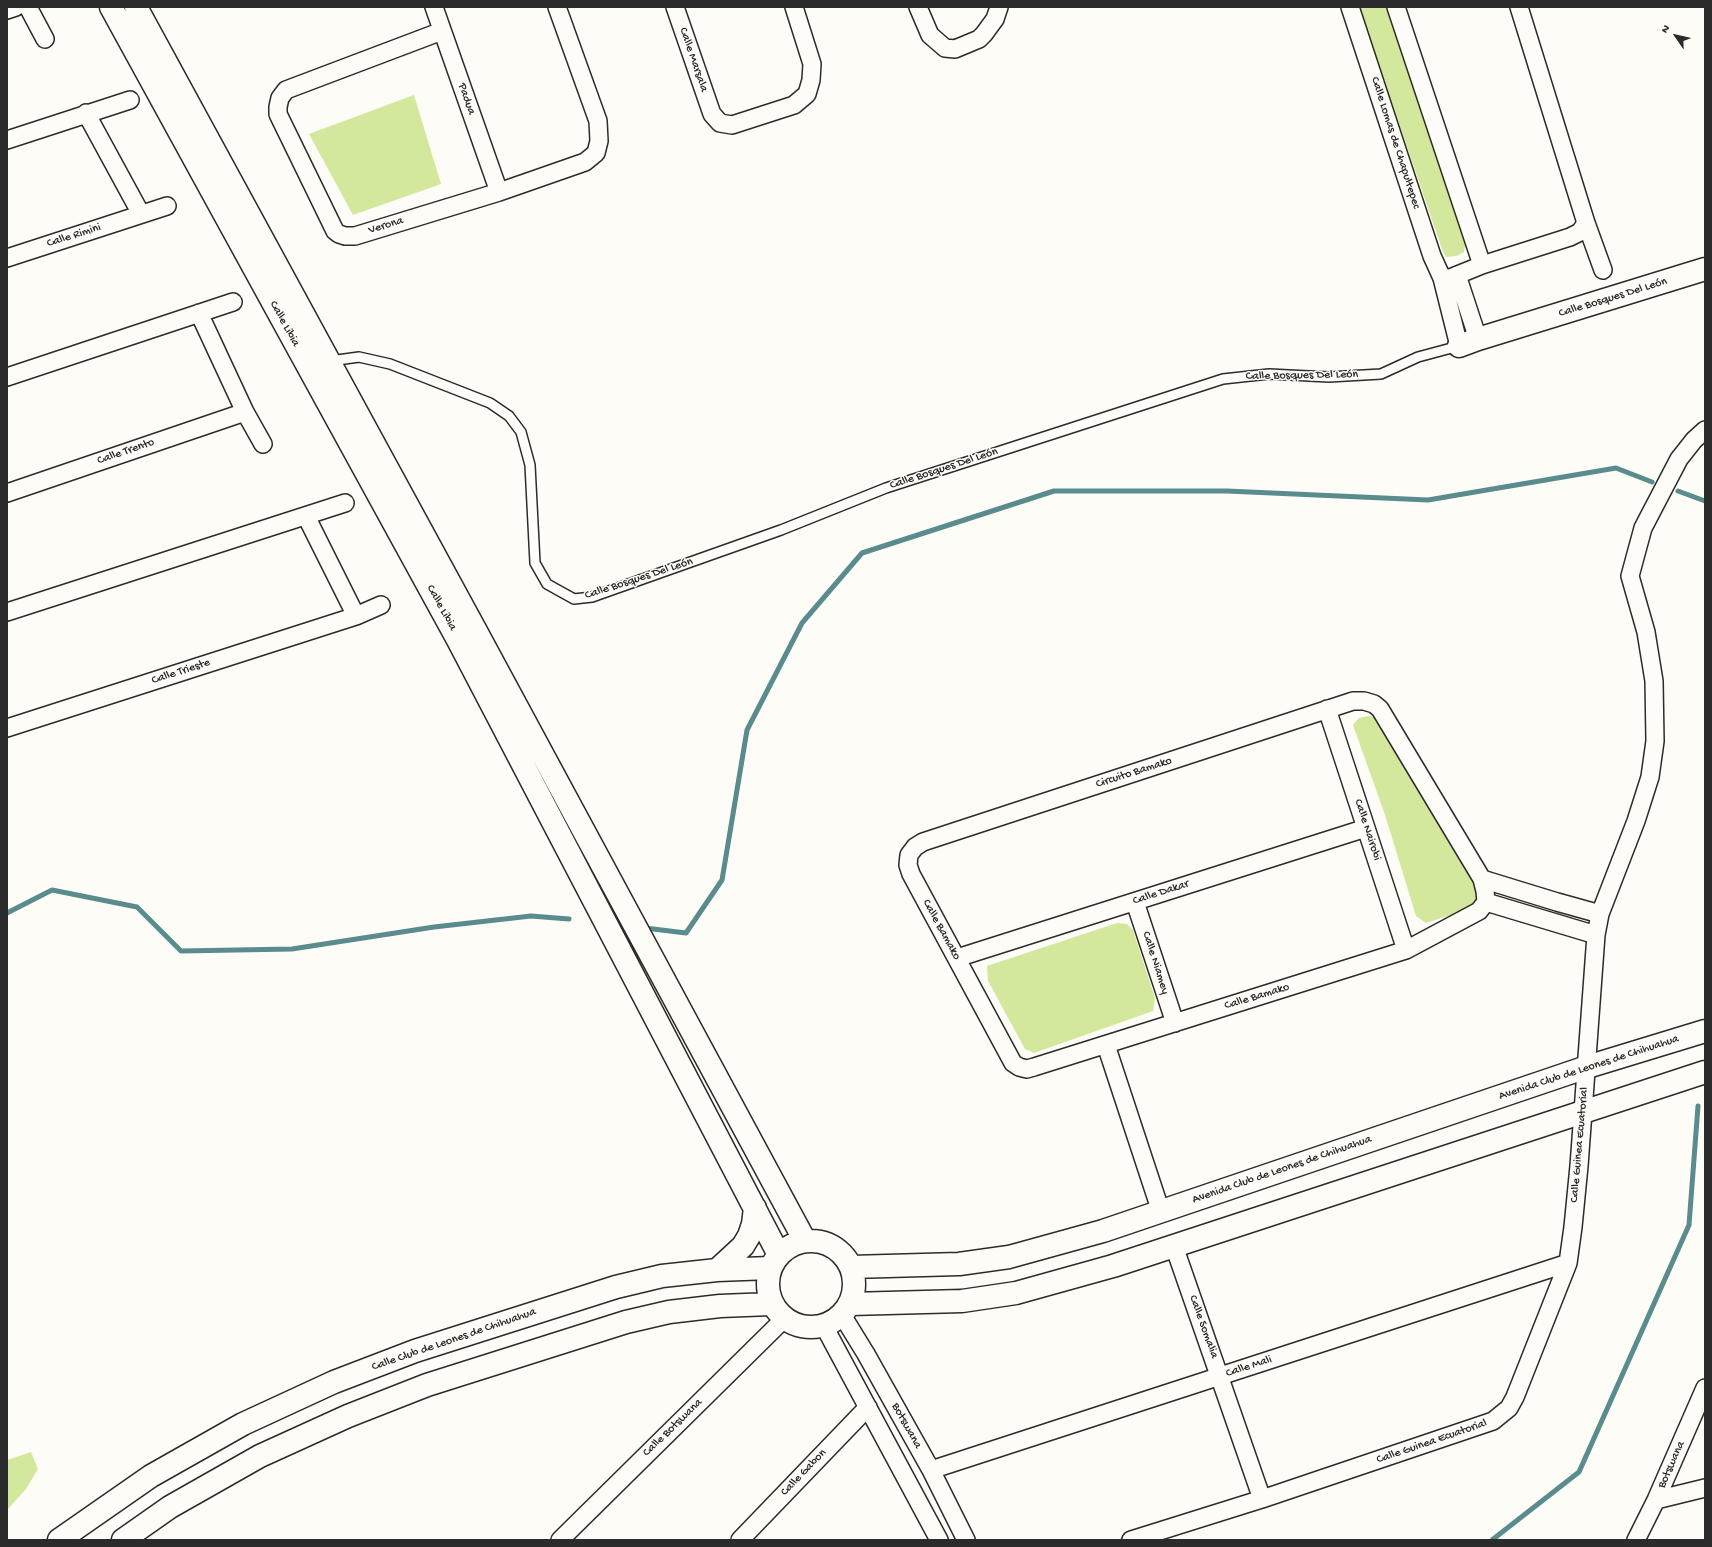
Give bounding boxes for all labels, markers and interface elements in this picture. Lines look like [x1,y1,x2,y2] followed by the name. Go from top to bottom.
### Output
[1656,16,1696,56] north arrow
[1659,23,1673,36] text: N
[675,26,711,94] street label: Calle Marsala
[1367,75,1423,211] street label: Calle Lomas de Chapultepec
[454,81,478,117] street label: Padua
[367,214,405,238] street label: Verona
[45,221,103,251] street label: Calle Rimini
[1557,275,1669,321] street label: Calle Bosques Del León
[266,299,302,349] street label: Calle Libia
[1246,368,1358,384] street label: Calle Bosques Del León
[96,436,156,468] street label: Calle Trento
[888,445,1000,493] street label: Calle Bosques Del León
[583,555,695,603] street label: Calle Bosques Del León
[423,583,459,633] street label: Calle Libia
[150,656,212,688] street label: Calle Trieste
[1094,754,1174,792] street label: Circuito Bamako
[1350,797,1384,863] street label: Calle Nairobi
[1131,877,1191,909] street label: Calle Dakar
[918,897,964,963] street label: Calle Bamako
[1138,930,1172,996] street label: Calle Niamey
[1223,980,1291,1014] street label: Calle Bamako
[1497,1032,1681,1104] street label: Avenida Club de Leones de Chihuahua
[1568,1087,1592,1203] street label: Calle Guinea Ecuatorial
[1191,1133,1373,1207] street label: Avenida Club de Leones de Chihuahua
[1185,1293,1221,1361] street label: Calle Somalia
[370,1305,538,1375] street label: Calle Club de Leones de Chihuahua
[1224,1353,1274,1381] street label: Calle Mali
[640,1396,706,1460] street label: Calle Botswana
[888,1401,924,1451] street label: Botswana
[1375,1416,1489,1468] street label: Calle Guinea Ecuatorial
[1655,1439,1689,1491] street label: Botswana
[778,1446,830,1500] street label: Calle Gabon

